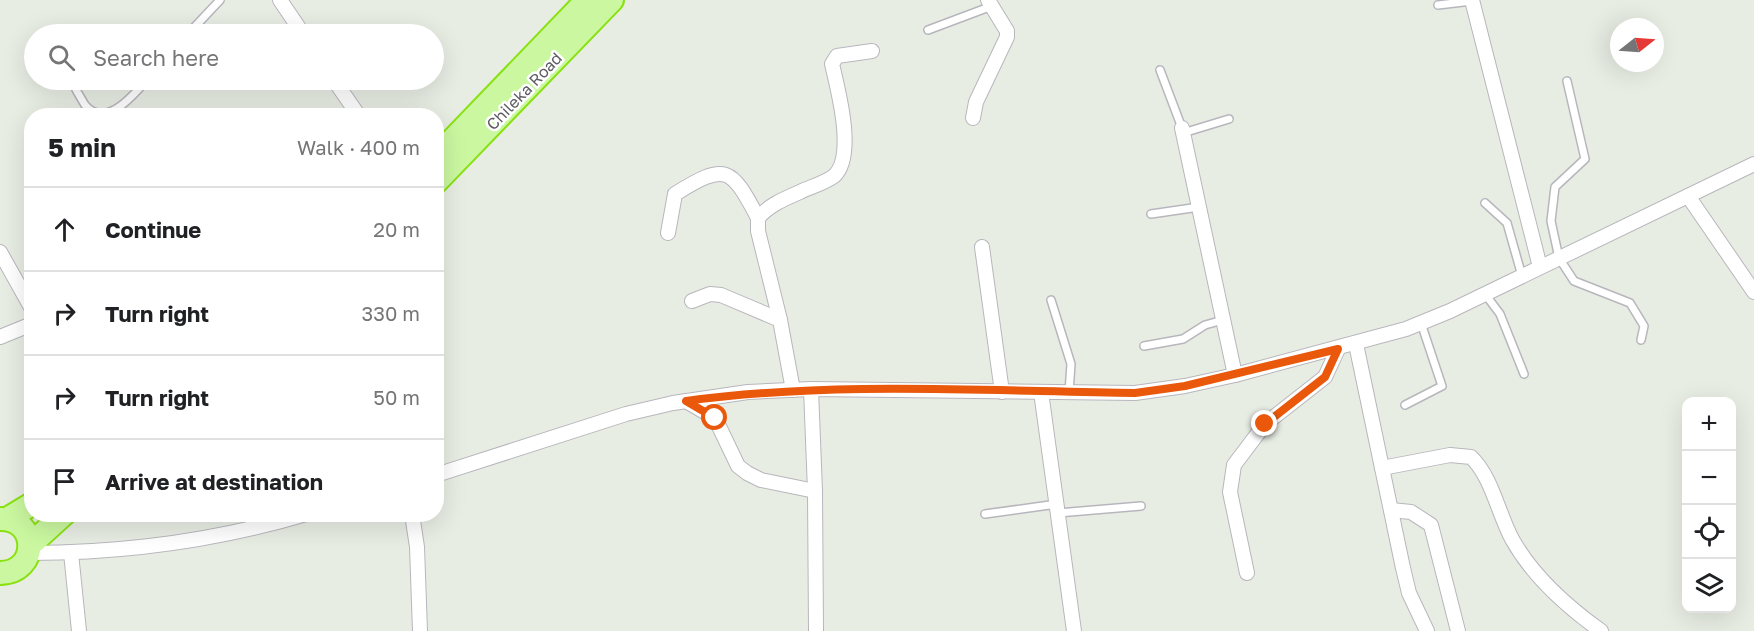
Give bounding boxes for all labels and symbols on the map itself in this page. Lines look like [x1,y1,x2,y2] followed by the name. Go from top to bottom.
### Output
[1610,18,1664,72] north arrow
[482,48,566,134] street label: Chileka Road
[701,404,727,430] route start
[1251,410,1277,436] route end

